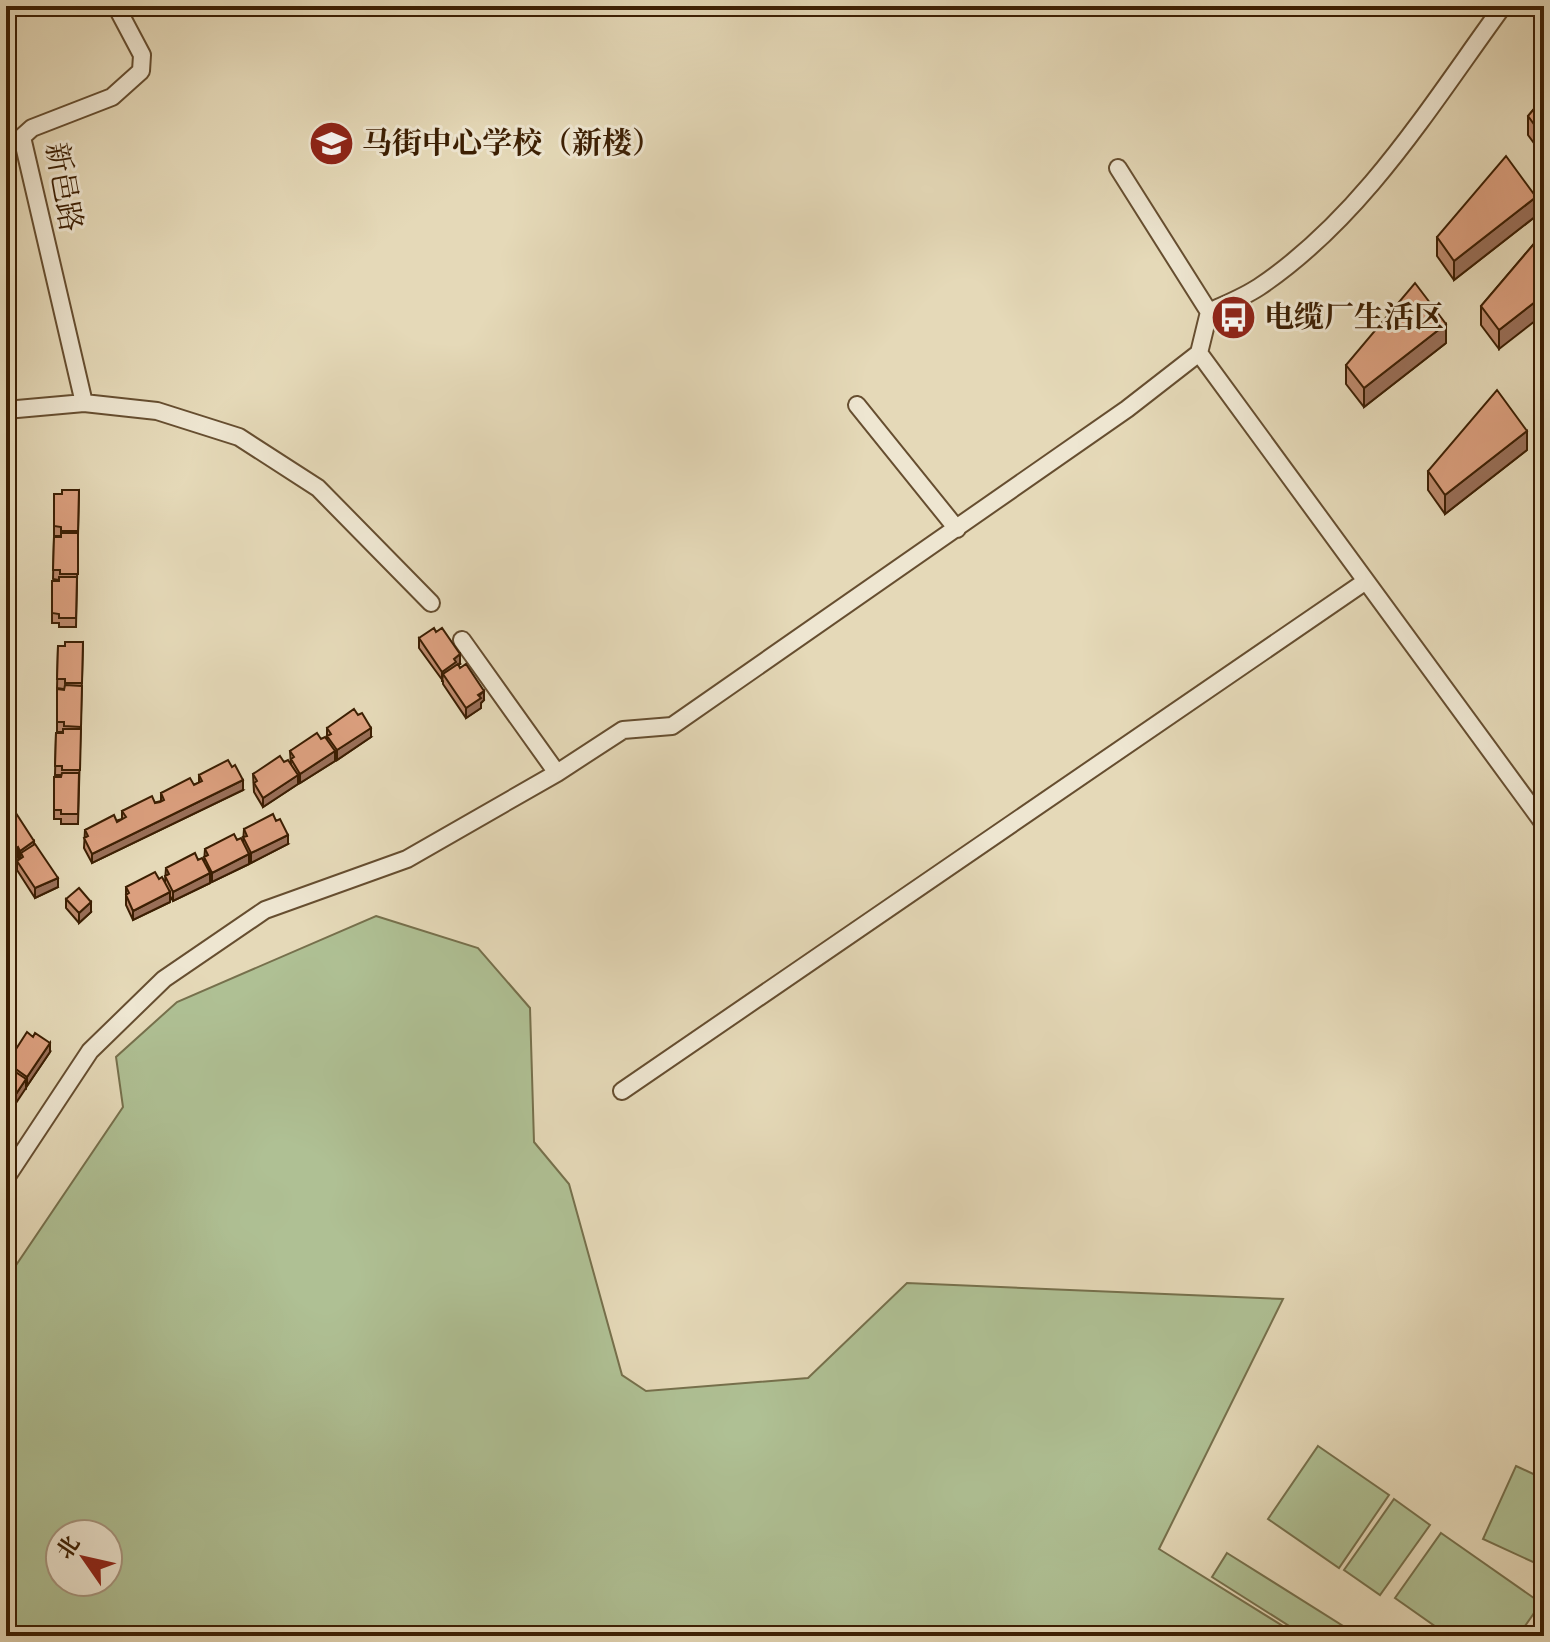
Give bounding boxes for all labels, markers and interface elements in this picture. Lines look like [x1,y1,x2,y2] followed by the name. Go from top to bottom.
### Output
[307,119,355,167] school or university icon: 马街中心学校（新楼）
[362,123,662,163] place label: 马街中心学校（新楼）
[36,139,92,235] street label: 新邑路
[1209,293,1257,341] bus stop icon: 电缆厂生活区
[1264,297,1444,337] place label: 电缆厂生活区
[44,1518,124,1598] north arrow
[50,1530,87,1565] text: 北

